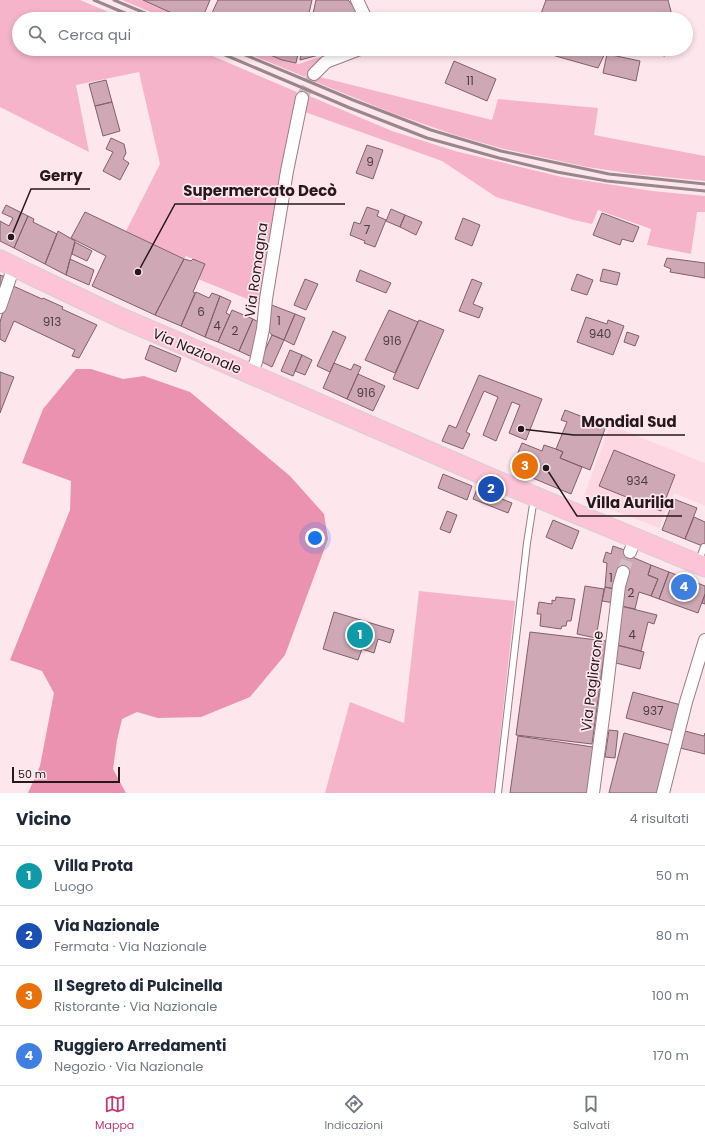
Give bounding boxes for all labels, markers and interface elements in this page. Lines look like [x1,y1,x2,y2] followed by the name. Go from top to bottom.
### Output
[12,12,693,56] search box
[26,23,48,45] icon: search
[58,24,131,45] text: Cerca qui
[466,72,474,89] house number: 11
[366,153,374,170] house number: 9
[31,162,90,189] callout: Gerry
[40,165,83,186] text: Gerry
[175,177,345,204] callout: Supermercato Decò
[183,180,337,201] text: Supermercato Decò
[239,221,273,319] street label: Via Romagna
[364,221,371,238] house number: 7
[197,303,205,320] house number: 6
[277,312,281,329] house number: 1
[43,313,61,330] house number: 913
[213,317,221,334] house number: 4
[232,322,239,339] house number: 2
[149,323,245,379] street label: Via Nazionale
[589,325,611,342] house number: 940
[382,332,402,349] house number: 916
[356,384,376,401] house number: 916
[574,408,685,435] callout: Mondial Sud
[581,411,677,432] text: Mondial Sud
[512,451,538,481] pin: 3
[626,472,649,489] house number: 934
[478,474,504,504] pin: 2
[577,489,682,516] callout: Villa Aurilia
[586,492,674,513] text: Villa Aurilia
[305,528,325,548] your location
[609,569,613,586] house number: 1
[671,572,697,602] pin: 4
[628,584,635,601] house number: 2
[347,620,373,650] pin: 1
[628,626,636,643] house number: 4
[576,629,608,733] street label: Via Pagliarone
[642,702,664,719] house number: 937
[12,765,120,784] scale bar
[18,766,46,782] text: 50 m
[16,807,71,831] text: Vicino
[630,809,689,828] text: 4 risultati
[54,855,133,876] text: Villa Prota
[27,866,31,885] text: 1
[656,866,689,885] text: 50 m
[54,877,93,896] text: Luogo
[54,915,160,936] text: Via Nazionale
[25,926,33,945] text: 2
[656,926,689,945] text: 80 m
[54,937,207,956] text: Fermata · Via Nazionale
[54,975,223,996] text: Il Segreto di Pulcinella
[25,986,33,1005] text: 3
[652,986,689,1005] text: 100 m
[54,997,217,1016] text: Ristorante · Via Nazionale
[54,1035,226,1056] text: Ruggiero Arredamenti
[25,1046,33,1065] text: 4
[653,1046,689,1065] text: 170 m
[54,1057,203,1076] text: Negozio · Via Nazionale
[95,1093,134,1134] tab: Mappa
[324,1093,383,1134] tab: Indicazioni
[573,1093,610,1134] tab: Salvati

